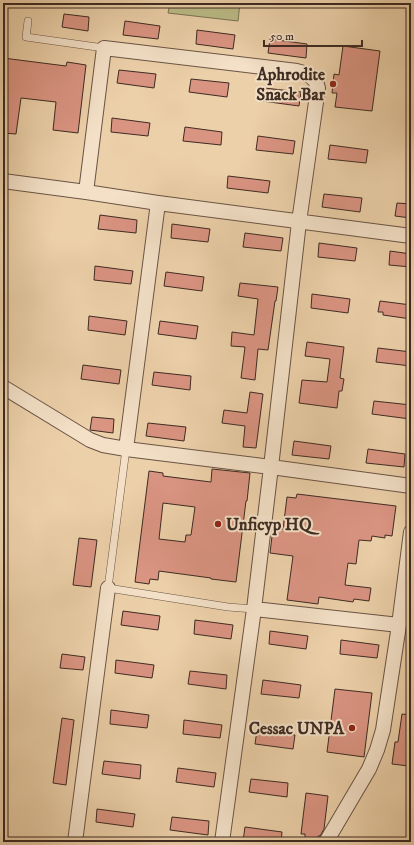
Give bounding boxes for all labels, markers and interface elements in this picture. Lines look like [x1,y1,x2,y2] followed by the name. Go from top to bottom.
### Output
[264,22,362,48] scale bar
[270,29,294,44] text: 50 m
[256,64,326,106] place label: Aphrodite Snack Bar
[328,79,338,89] marker: Aphrodite Snack Bar
[226,514,320,536] place label: Unficyp HQ
[213,519,223,529] marker: Unficyp HQ
[249,718,345,740] place label: Cessac UNPA
[347,723,357,733] marker: Cessac UNPA

